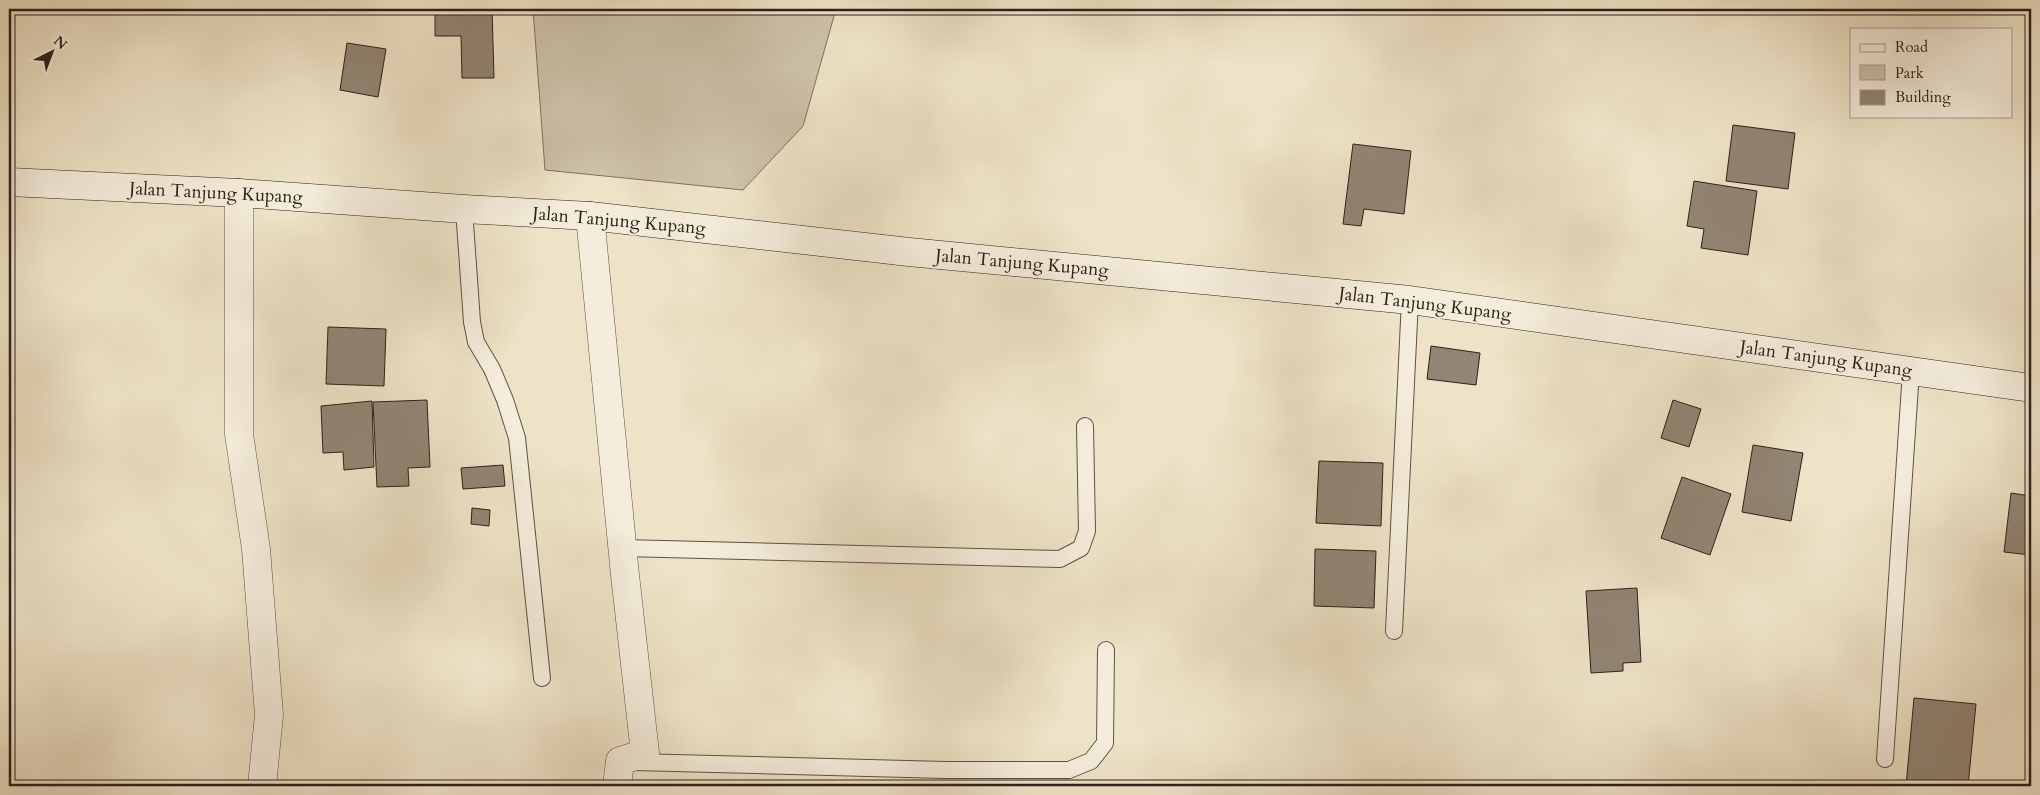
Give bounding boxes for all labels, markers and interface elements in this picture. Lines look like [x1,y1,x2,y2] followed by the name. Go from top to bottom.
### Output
[28,28,78,78] north arrow
[1850,28,2012,118] legend
[49,32,71,54] text: N
[1895,37,1928,57] text: Road
[1895,63,1924,83] text: Park
[1895,87,1951,107] text: Building
[126,176,304,210] street label: Jalan Tanjung Kupang
[528,201,707,241] street label: Jalan Tanjung Kupang
[931,243,1110,283] street label: Jalan Tanjung Kupang
[1334,281,1514,327] street label: Jalan Tanjung Kupang
[1735,334,1915,384] street label: Jalan Tanjung Kupang

